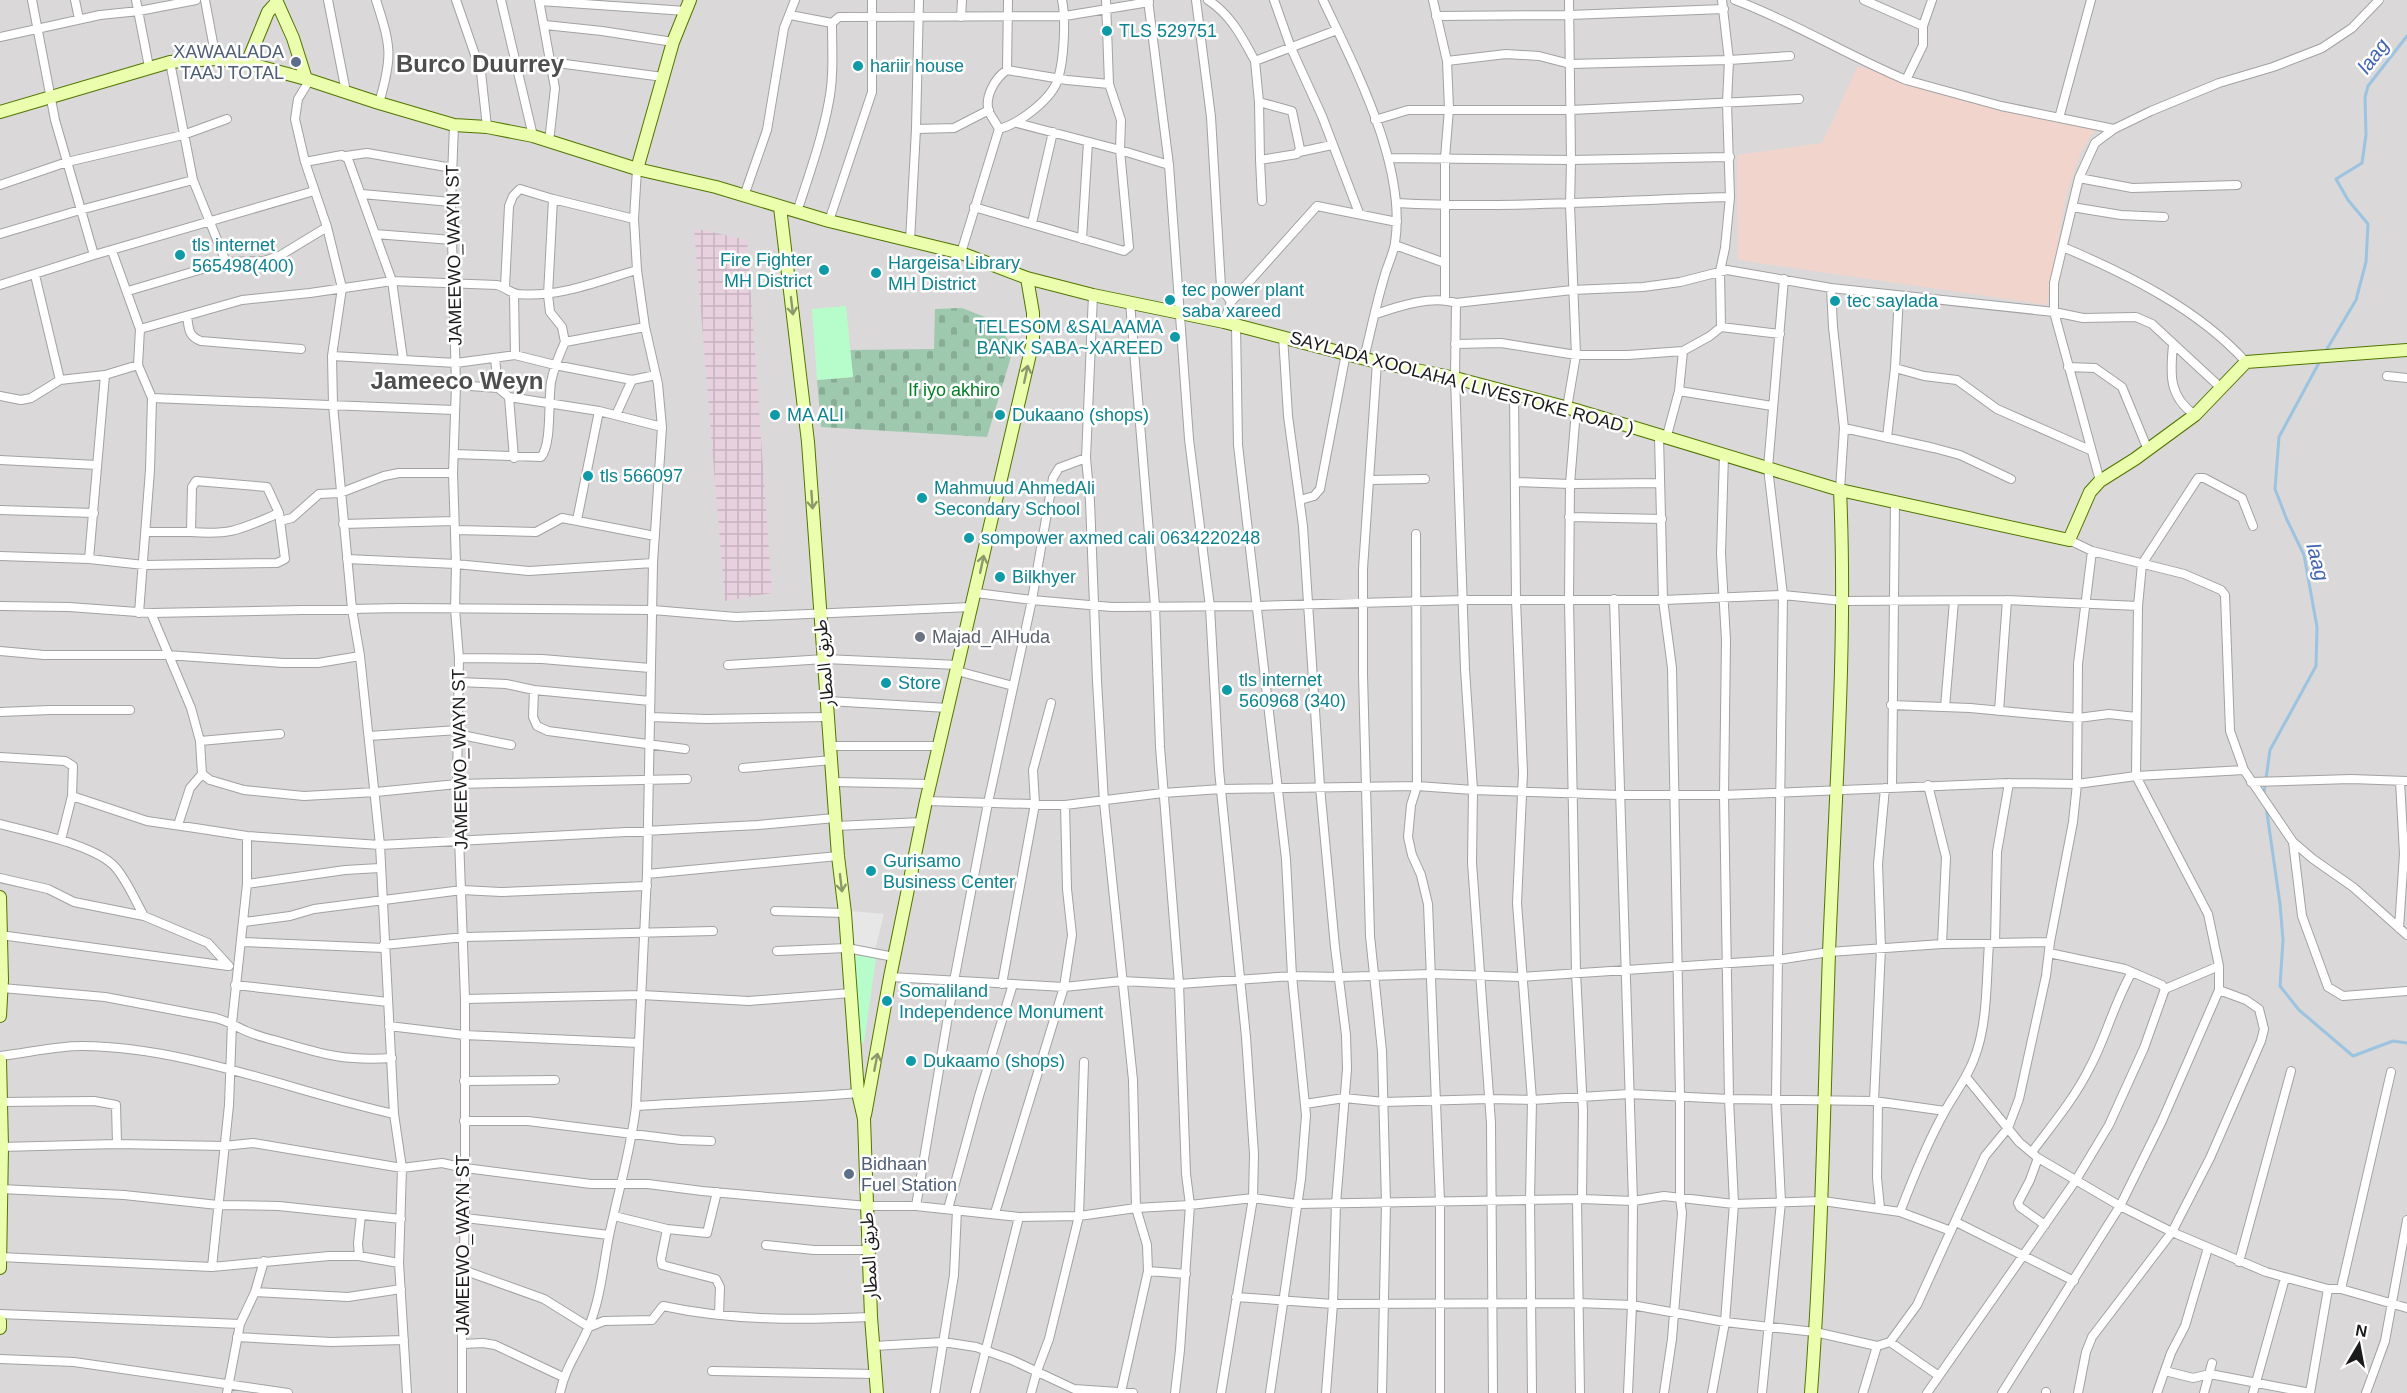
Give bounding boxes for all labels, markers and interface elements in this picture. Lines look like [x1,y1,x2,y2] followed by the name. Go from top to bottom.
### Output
[1119,21,1217,41] place label: TLS 529751
[1100,24,1114,38] marker: TLS 529751
[2353,34,2393,78] water label: laag
[173,42,284,83] place label: XAWAALADA TAAJ TOTAL
[396,50,565,77] district label: Burco Duurrey
[289,55,303,69] marker: XAWAALADA TAAJ TOTAL
[870,56,964,76] place label: hariir house
[851,59,865,73] marker: hariir house
[442,164,467,346] street label: JAMEEWO_WAYN ST
[192,235,294,276] place label: tls internet 565498(400)
[173,248,187,262] marker: tls internet 565498(400)
[720,250,812,291] place label: Fire Fighter MH District
[888,253,1020,294] place label: Hargeisa Library MH District
[817,263,831,277] marker: Fire Fighter MH District
[869,266,883,280] marker: Hargeisa Library MH District
[1182,280,1304,321] place label: tec power plant saba xareed
[1847,291,1939,311] place label: tec saylada
[1163,293,1177,307] marker: tec power plant saba xareed
[1828,294,1842,308] marker: tec saylada
[787,296,798,316] one-way arrow
[975,317,1163,358] place label: TELESOM &SALAAMA BANK SABA~XAREED
[1288,327,1636,439] street label: SAYLADA XOOLAHA ( LIVESTOKE ROAD )
[1168,330,1182,344] marker: TELESOM &SALAAMA BANK SABA~XAREED
[1021,364,1033,383] one-way arrow
[371,367,543,394] district label: Jameeco Weyn
[908,380,1000,400] park label: If iyo akhiro
[787,405,844,425] place label: MA ALI
[1012,405,1149,425] place label: Dukaano (shops)
[768,408,782,422] marker: MA ALI
[993,408,1007,422] marker: Dukaano (shops)
[600,466,683,486] place label: tls 566097
[581,469,595,483] marker: tls 566097
[934,478,1095,519] place label: Mahmuud AhmedAli Secondary School
[807,490,818,510] one-way arrow
[915,491,929,505] marker: Mahmuud AhmedAli Secondary School
[981,528,1260,548] place label: sompower axmed cali 0634220248
[962,531,976,545] marker: sompower axmed cali 0634220248
[2302,541,2334,583] water label: laag
[977,554,989,573] one-way arrow
[1012,567,1076,587] place label: Bilkhyer
[993,570,1007,584] marker: Bilkhyer
[810,618,839,709] street label: طريق المطار
[932,627,1051,648] place label: Majad_AlHuda
[913,630,927,644] marker: Majad_AlHuda
[448,668,473,850] street label: JAMEEWO_WAYN ST
[1239,670,1346,711] place label: tls internet 560968 (340)
[898,673,941,693] place label: Store
[879,676,893,690] marker: Store
[1220,683,1234,697] marker: tls internet 560968 (340)
[883,851,1015,892] place label: Gurisamo Business Center
[864,864,878,878] marker: Gurisamo Business Center
[836,873,847,892] one-way arrow
[899,981,1103,1022] place label: Somaliland Independence Monument
[880,994,894,1008] marker: Somaliland Independence Monument
[923,1051,1065,1071] place label: Dukaamo (shops)
[871,1053,882,1072] one-way arrow
[904,1054,918,1068] marker: Dukaamo (shops)
[453,1154,474,1336] street label: JAMEEWO_WAYN ST
[861,1154,957,1195] place label: Bidhaan Fuel Station
[842,1167,856,1181] marker: Bidhaan Fuel Station
[857,1212,882,1301] street label: طريق المطار
[2329,1315,2389,1375] north arrow
[2354,1321,2369,1340] text: N

